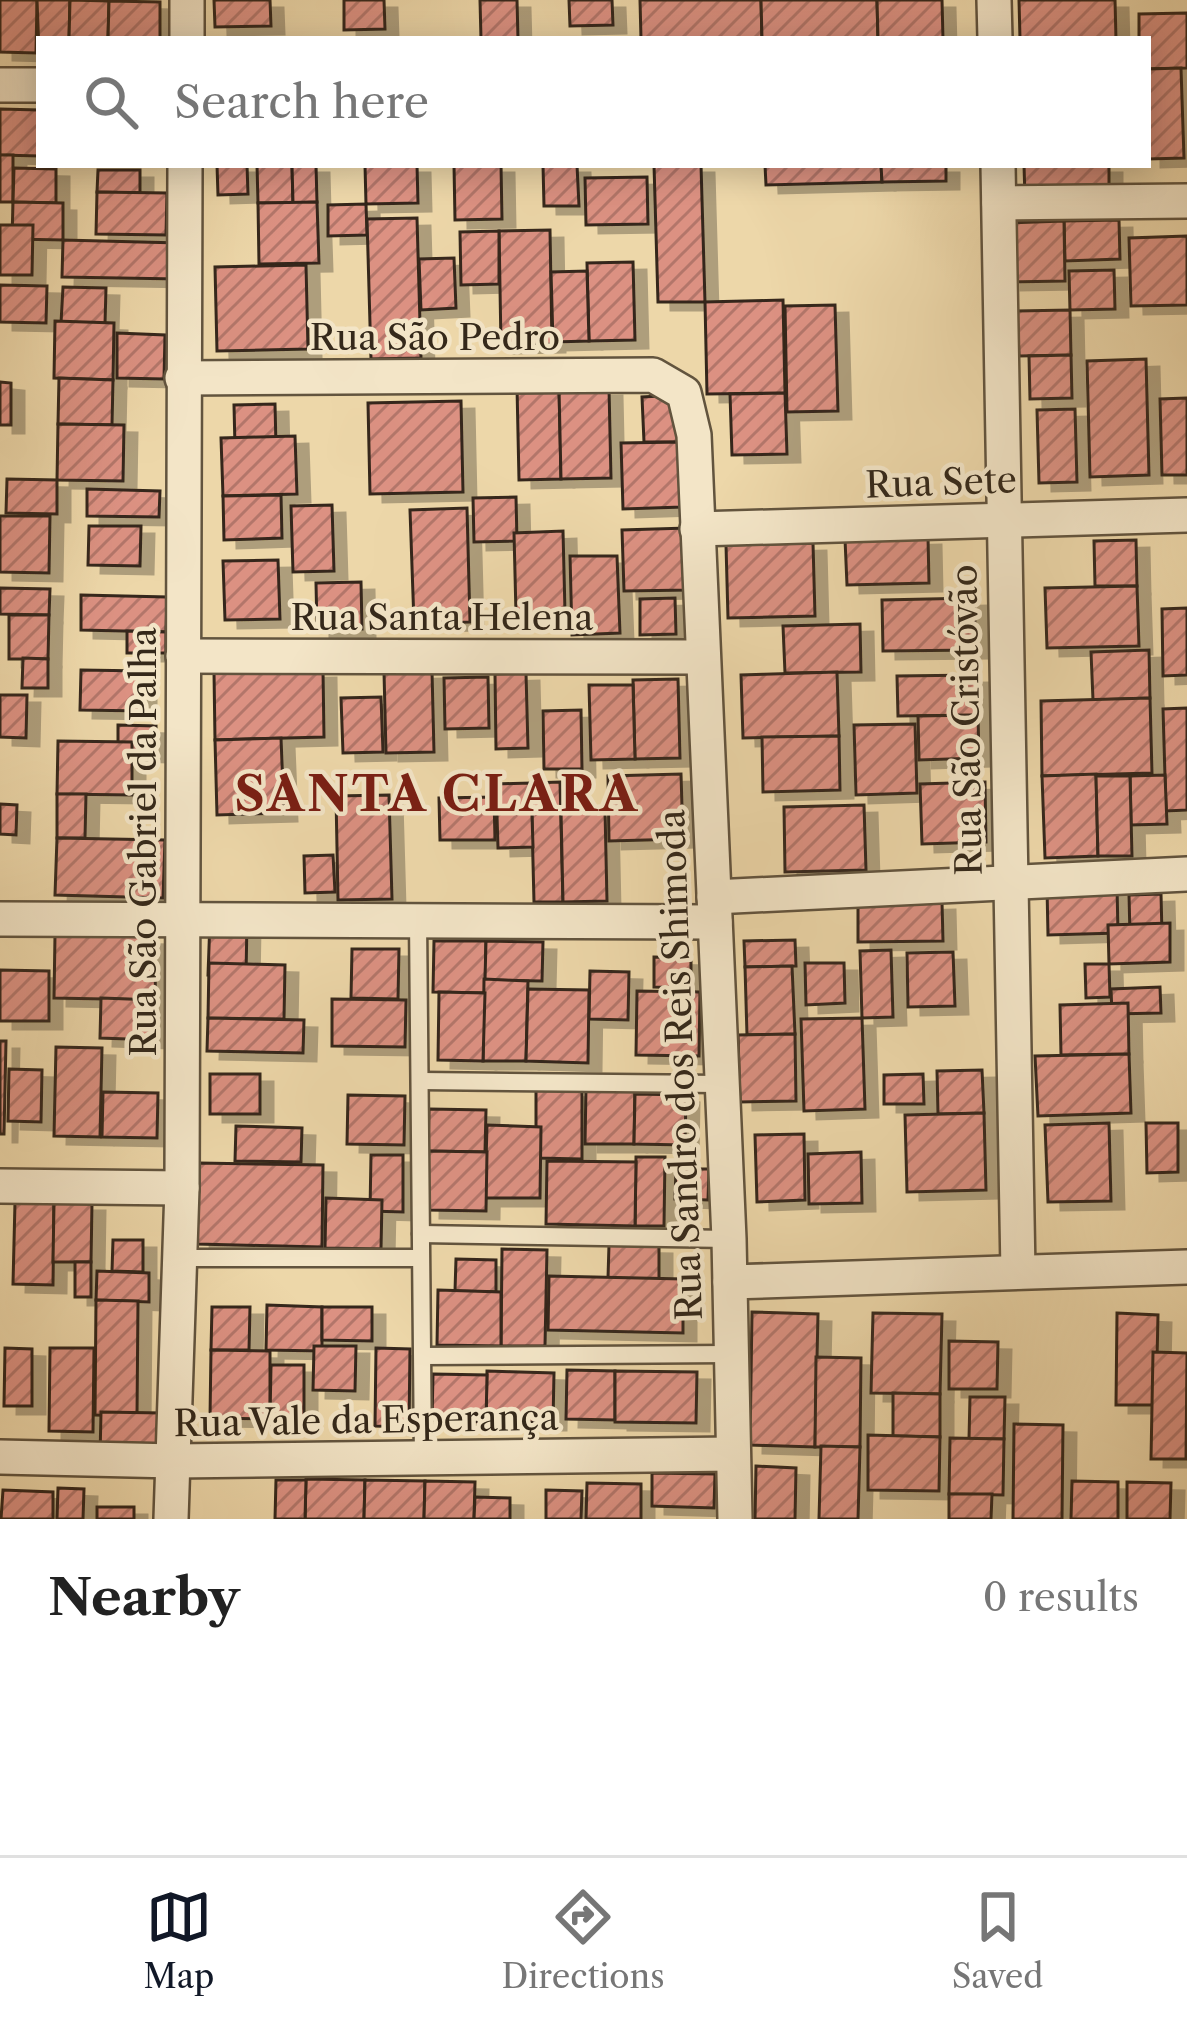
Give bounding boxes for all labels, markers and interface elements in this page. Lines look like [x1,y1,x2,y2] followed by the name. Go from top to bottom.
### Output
[36,36,1151,168] search box
[78,69,144,135] icon: search
[174,74,429,130] text: Search here
[310,315,560,359] street label: Rua São Pedro
[865,457,1017,507] street label: Rua Sete
[941,564,991,876] street label: Rua São Cristóvão
[291,595,594,639] street label: Rua Santa Helena
[121,627,165,1057] street label: Rua São Gabriel da Palha
[234,764,640,823] district label: SANTA CLARA
[649,809,711,1321] street label: Rua Sandro dos Reis Shimoda
[173,1395,559,1445] street label: Rua Vale da Esperança
[48,1566,240,1628] text: Nearby
[983,1573,1139,1621] text: 0 results
[144,1884,214,1997] tab: Map
[502,1884,665,1997] tab: Directions
[952,1884,1043,1997] tab: Saved

